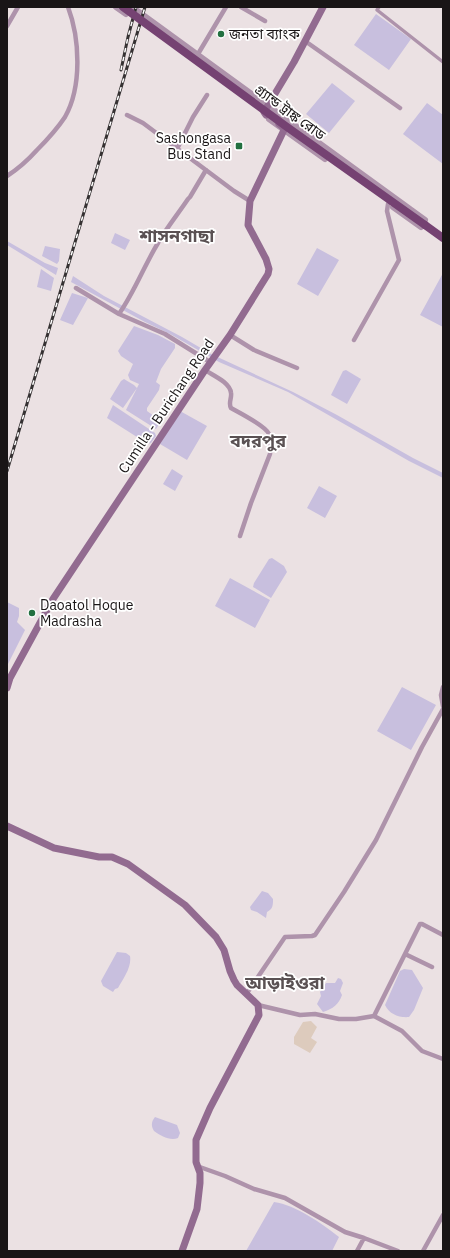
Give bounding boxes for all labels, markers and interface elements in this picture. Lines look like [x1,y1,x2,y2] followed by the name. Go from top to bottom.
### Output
[228,25,300,43] place label: জনতা ব্যাংক
[216,29,226,39] marker: জনতা ব্যাংক
[251,80,330,144] street label: গ্র্যান্ড ট্রাঙ্ক রোড
[156,129,232,163] place label: Sashongasa Bus Stand
[234,141,244,151] marker: Sashongasa Bus Stand
[139,224,215,247] district label: শাসনগাছা
[114,335,218,477] street label: Cumilla - Burichang Road
[229,429,287,452] district label: বদরপুর
[40,596,134,630] place label: Daoatol Hoque Madrasha
[27,608,37,618] marker: Daoatol Hoque Madrasha
[244,971,326,994] district label: আড়াইওরা

